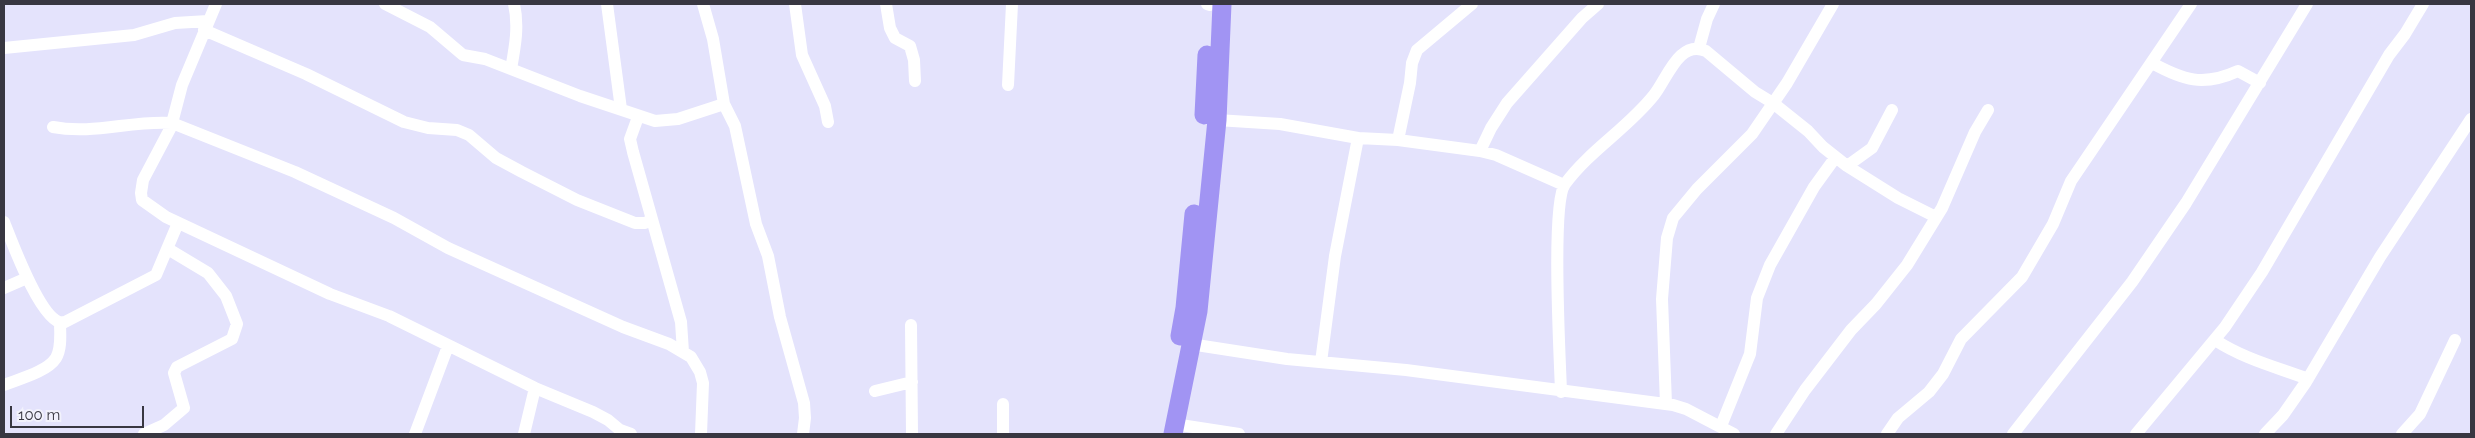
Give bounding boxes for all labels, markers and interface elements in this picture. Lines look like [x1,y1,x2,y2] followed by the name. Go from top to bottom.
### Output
[12,396,146,428] scale bar
[18,406,60,424] text: 100 m

